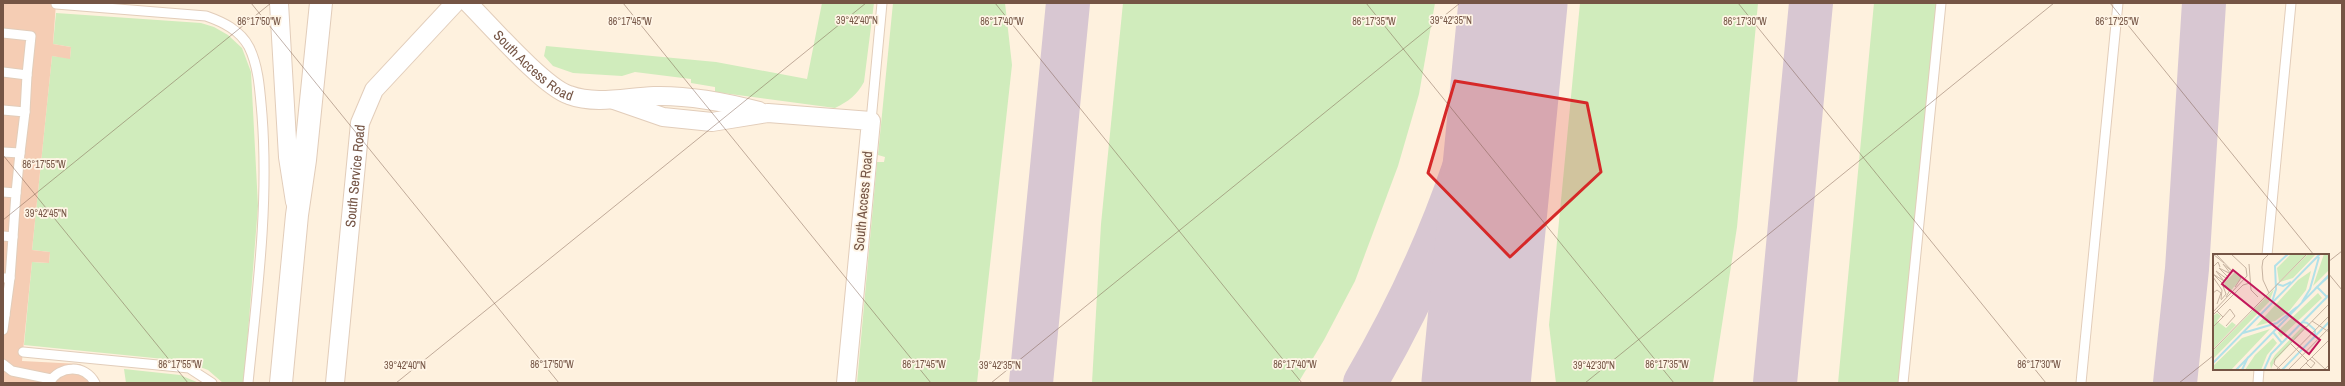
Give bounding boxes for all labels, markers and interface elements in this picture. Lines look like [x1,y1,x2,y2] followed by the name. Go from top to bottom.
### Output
[836,14,878,27] text: 39°42'40"N
[1430,14,1472,27] text: 39°42'35"N
[237,15,281,28] text: 86°17'50"W
[608,15,652,28] text: 86°17'45"W
[980,15,1024,28] text: 86°17'40"W
[1352,15,1396,28] text: 86°17'35"W
[1723,15,1767,28] text: 86°17'30"W
[2095,15,2139,28] text: 86°17'25"W
[490,26,576,105] street label: South Access Road
[341,124,369,228] street label: South Service Road
[850,150,876,252] street label: South Access Road
[22,158,66,171] text: 86°17'55"W
[25,207,67,220] text: 39°42'45"N
[2213,254,2329,370] inset map
[158,358,202,371] text: 86°17'55"W
[530,358,574,371] text: 86°17'50"W
[902,358,946,371] text: 86°17'45"W
[1273,358,1317,371] text: 86°17'40"W
[1645,358,1689,371] text: 86°17'35"W
[2017,358,2061,371] text: 86°17'30"W
[384,359,426,372] text: 39°42'40"N
[979,359,1021,372] text: 39°42'35"N
[1573,359,1615,372] text: 39°42'30"N

